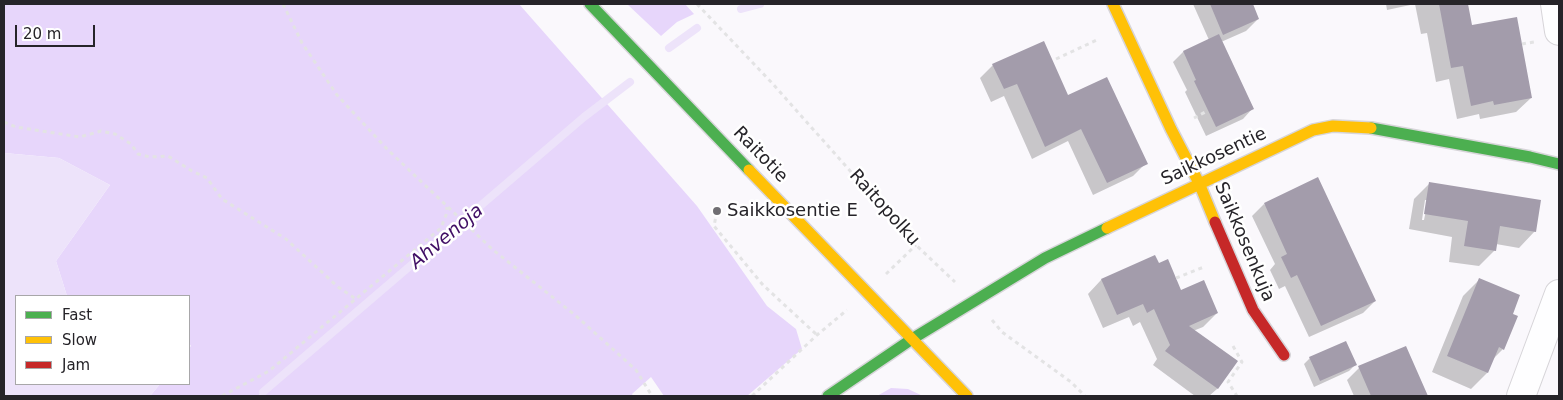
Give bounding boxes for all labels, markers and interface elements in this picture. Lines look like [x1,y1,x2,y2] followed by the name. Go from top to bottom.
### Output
[18,15,98,47] scale bar
[23,25,61,43] text: 20 m
[728,123,792,187] street label: Raitotie
[1158,123,1270,191] street label: Saikkosentie
[844,165,924,251] street label: Raitopolku
[1209,179,1279,305] street label: Saikkosenkuja
[406,200,488,274] water label: Ahvenoja
[727,200,858,222] place label: Saikkosentie E
[711,205,723,217] marker: Saikkosentie E
[15,295,190,385] legend
[62,306,92,324] text: Fast
[62,331,97,349] text: Slow
[62,356,90,374] text: Jam

